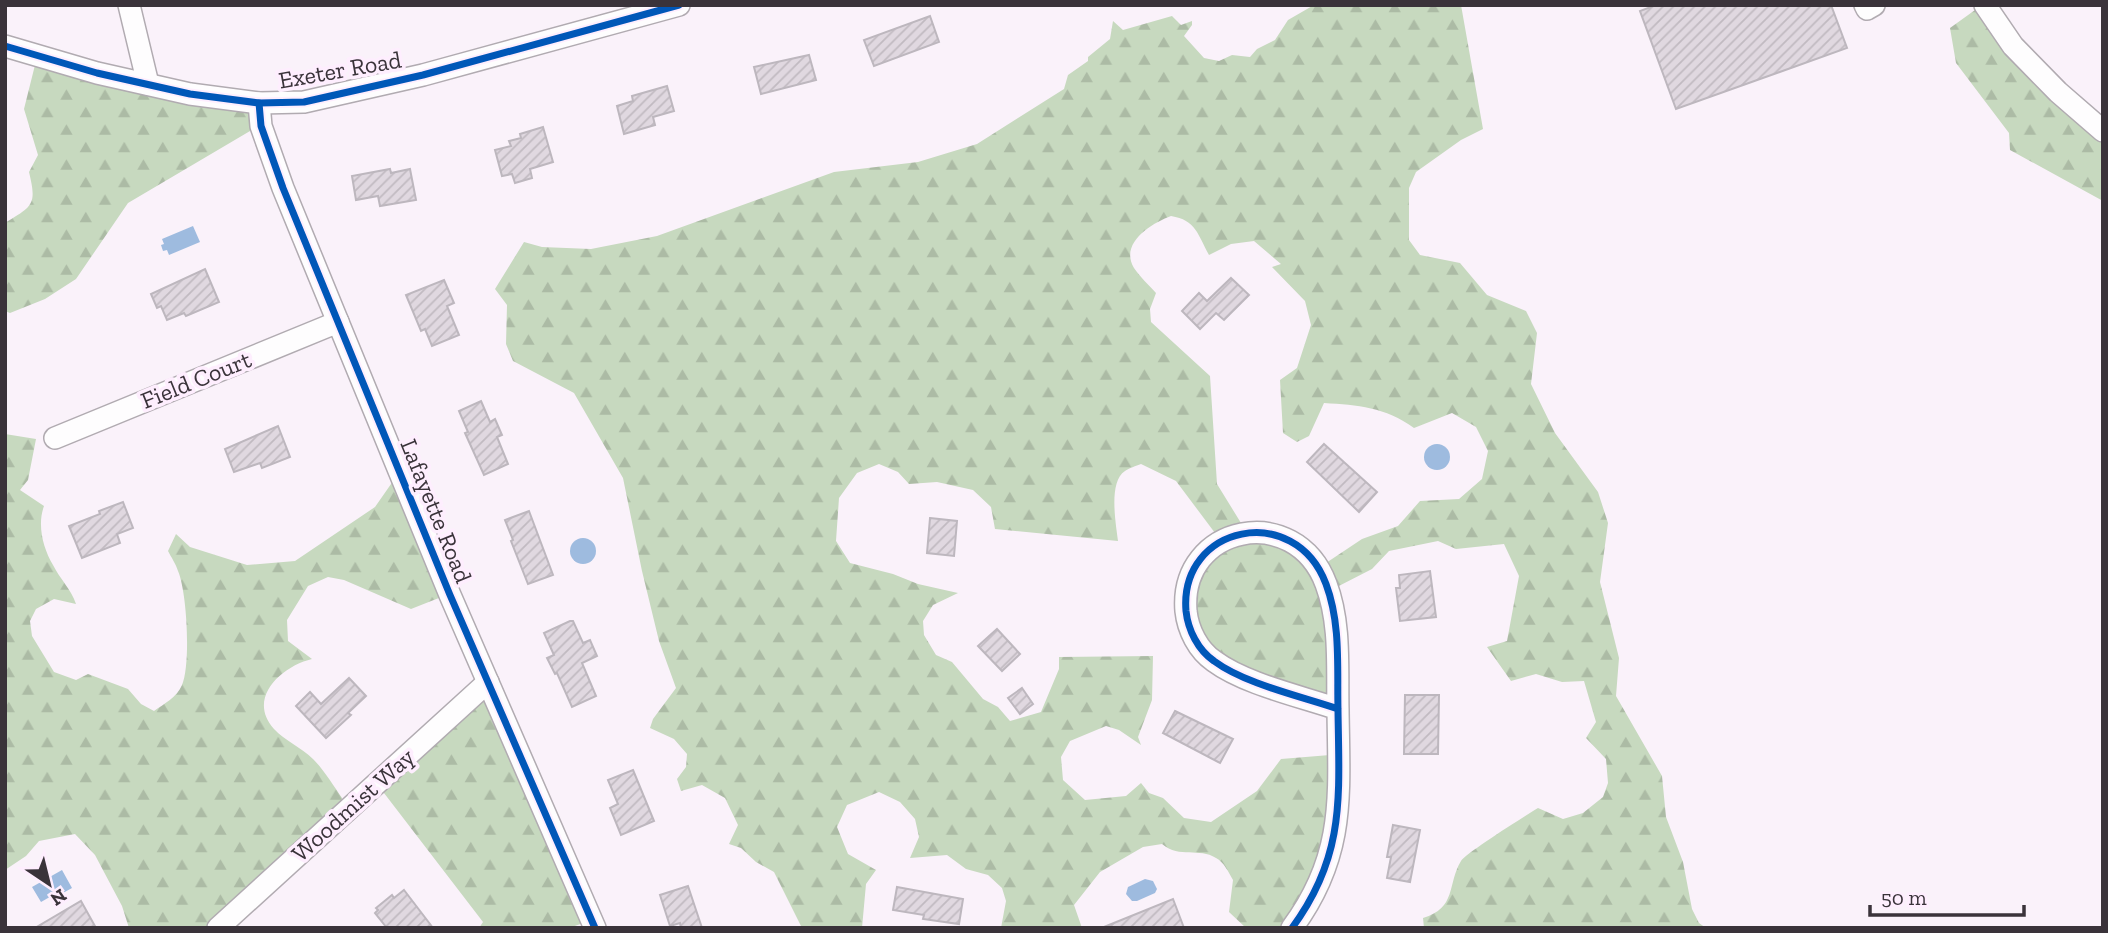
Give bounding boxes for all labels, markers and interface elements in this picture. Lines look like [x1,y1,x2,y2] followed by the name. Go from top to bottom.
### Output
[276,44,404,95] street label: Exeter Road
[136,344,255,415] street label: Field Court
[394,435,479,587] street label: Lafayette Road
[285,741,421,867] street label: Woodmist Way
[14,849,84,919] north arrow
[1870,874,2024,918] scale bar
[46,884,71,911] text: N
[1881,885,1927,910] text: 50 m

